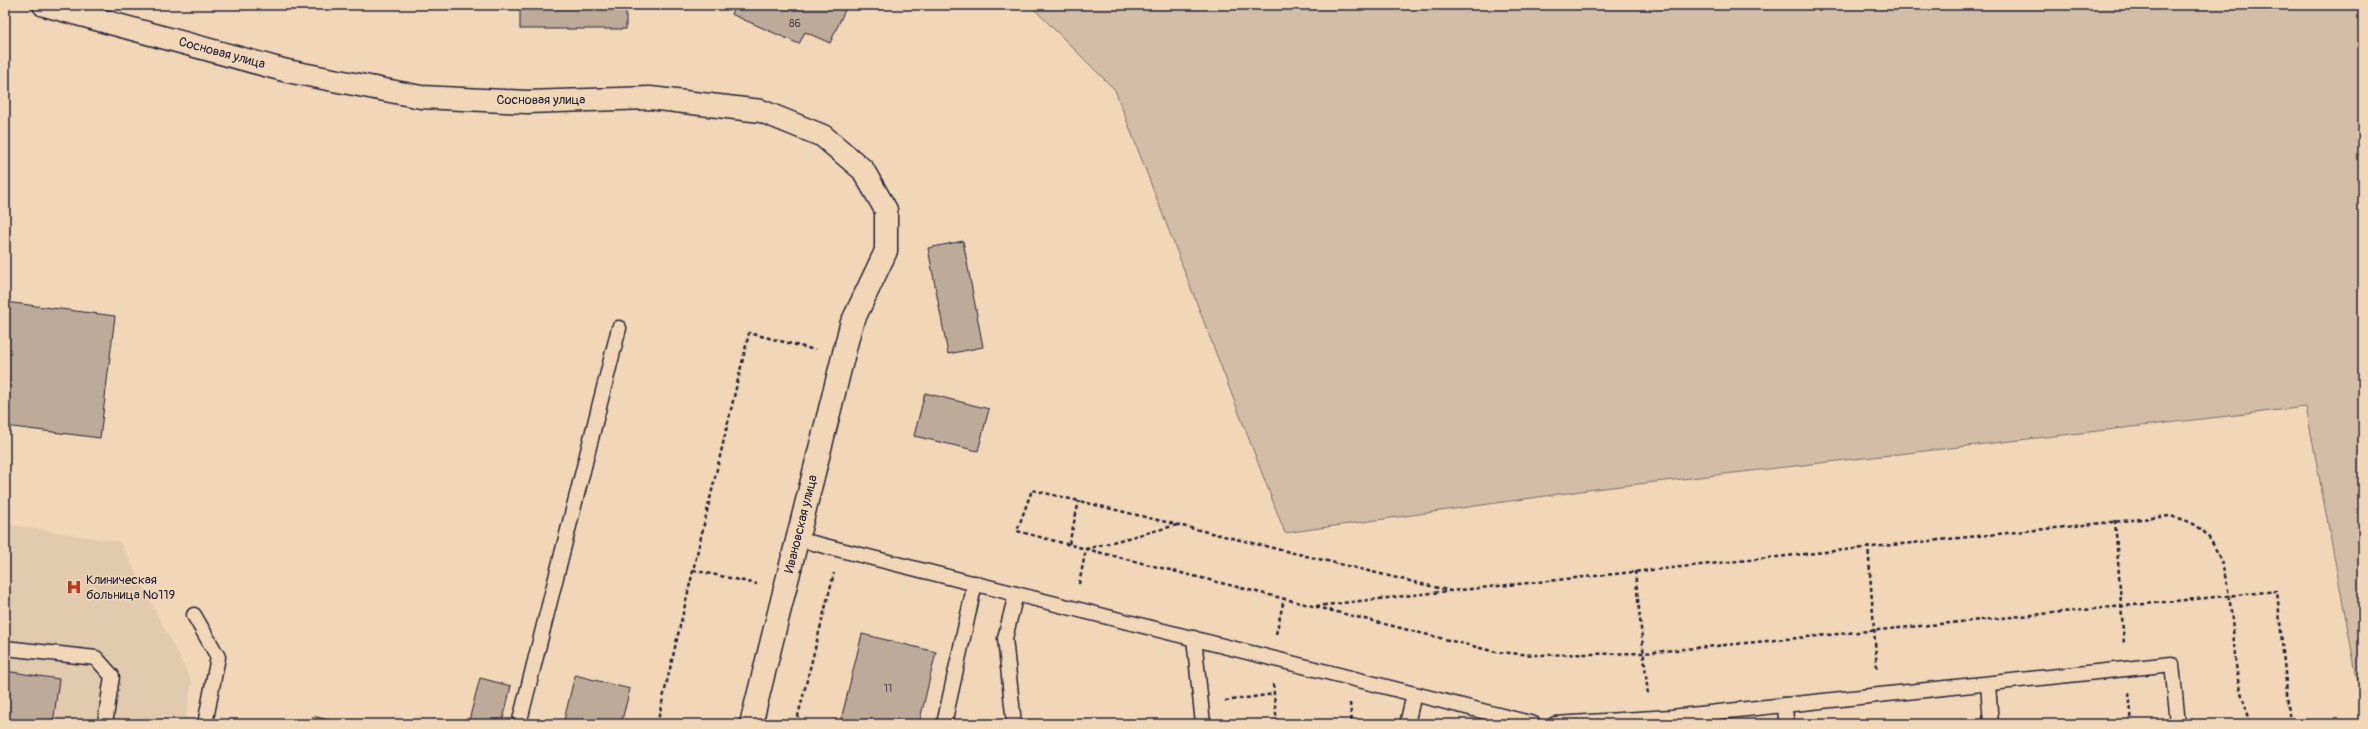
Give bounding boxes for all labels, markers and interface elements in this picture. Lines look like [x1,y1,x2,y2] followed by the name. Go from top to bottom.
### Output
[789,17,801,30] house number: 86
[177,34,267,72] street label: Сосновая улица
[497,92,585,108] street label: Сосновая улица
[781,473,821,575] street label: Ивановская улица
[86,572,175,603] place label: Клиническая больница №119
[65,578,83,596] hospital icon: Клиническая больница №119
[884,682,892,695] house number: 11

